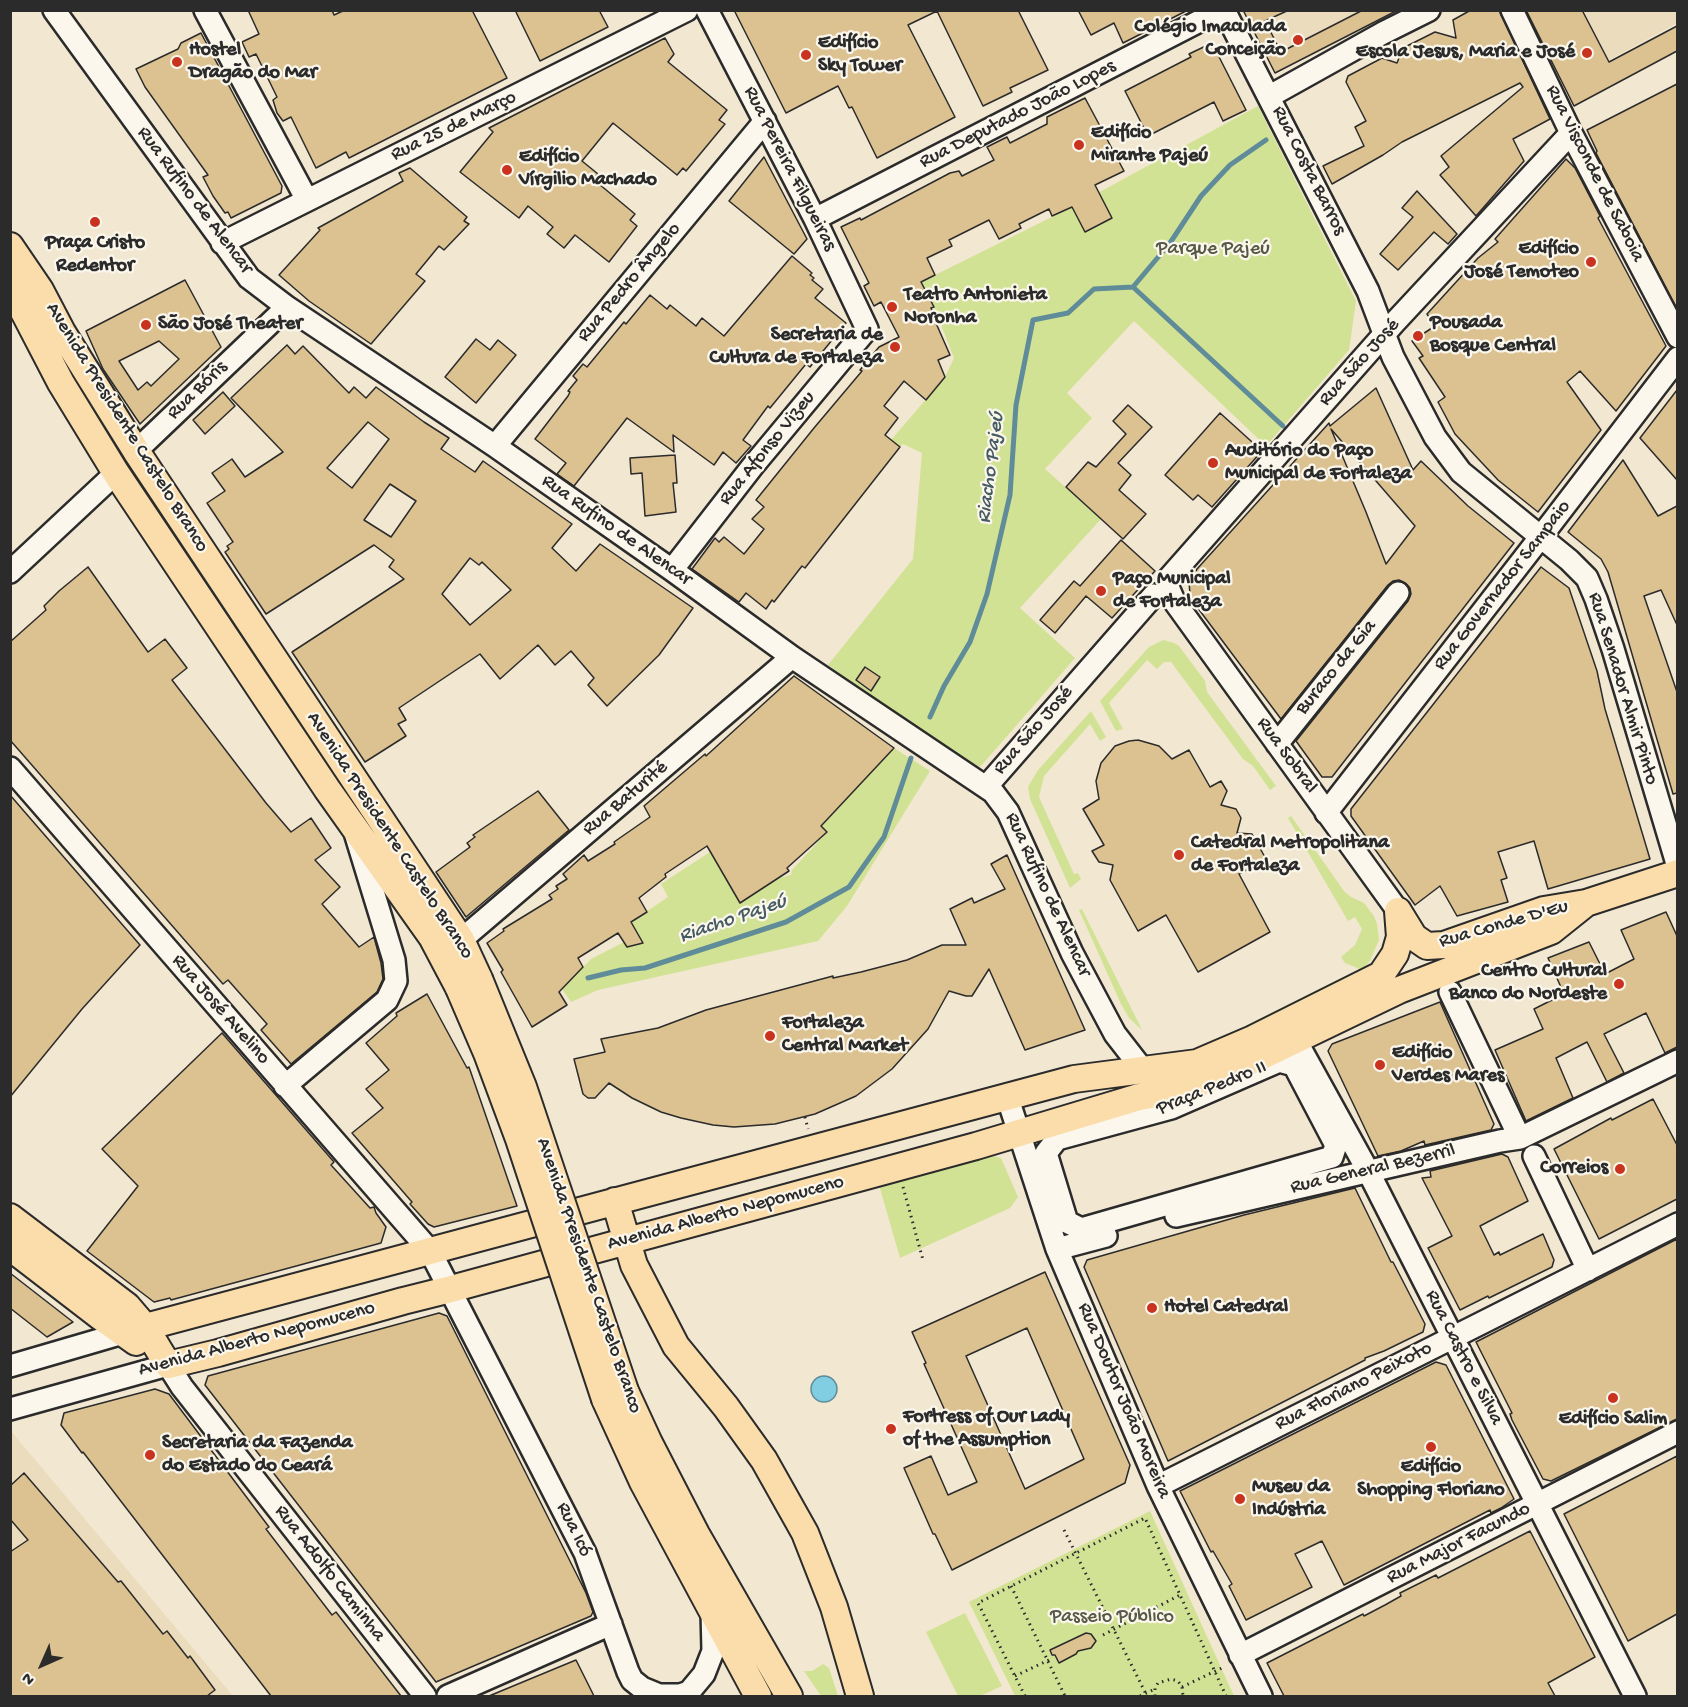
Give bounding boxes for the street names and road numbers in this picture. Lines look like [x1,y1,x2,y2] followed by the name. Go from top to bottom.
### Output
[916,55,1120,175] street label: Rua Deputado João Lopes
[1539,81,1649,267] street label: Rua Visconde de Saboia
[737,83,841,255] street label: Rua Pereira Filgueiras
[387,86,521,168] street label: Rua 25 de Março
[1265,103,1351,239] street label: Rua Costa Barros
[131,123,257,279] street label: Rua Rufino de Alencar
[573,218,687,348] street label: Rua Pedro Ângelo
[39,299,213,557] street label: Avenida Presidente Castelo Branco
[1314,314,1406,412] street label: Rua São José
[163,356,233,426] street label: Rua Bóris
[715,387,821,511] street label: Rua Afonso Vizeu
[536,470,696,592] street label: Rua Rufino de Alencar
[1429,496,1577,676] street label: Rua Governador Sampaio
[1581,590,1663,788] street label: Rua Senador Almir Pinto
[1291,616,1383,720] street label: Buraco da Gia
[989,682,1079,780] street label: Rua São José
[300,708,478,964] street label: Avenida Presidente Castelo Branco
[1250,713,1322,799] street label: Rua Sobral
[578,756,674,842] street label: Rua Baturité
[998,809,1096,981] street label: Rua Rufino de Alencar
[1437,895,1571,955] street label: Rua Conde D'Eu
[165,950,275,1070] street label: Rua José Avelino
[1153,1056,1271,1122] street label: Praça Pedro II
[530,1135,646,1417] street label: Avenida Presidente Castelo Branco
[1288,1139,1458,1201] street label: Rua General Bezerril
[605,1171,847,1257] street label: Avenida Alberto Nepomuceno
[1419,1286,1507,1430] street label: Rua Castro e Silva
[136,1297,378,1383] street label: Avenida Alberto Nepomuceno
[1071,1300,1175,1502] street label: Rua Doutor João Moreira
[1271,1337,1437,1437] street label: Rua Floriano Peixoto
[1383,1497,1535,1591] street label: Rua Major Facundo
[550,1499,596,1561] street label: Rua Icó
[268,1501,390,1647] street label: Rua Adolfo Caminha

